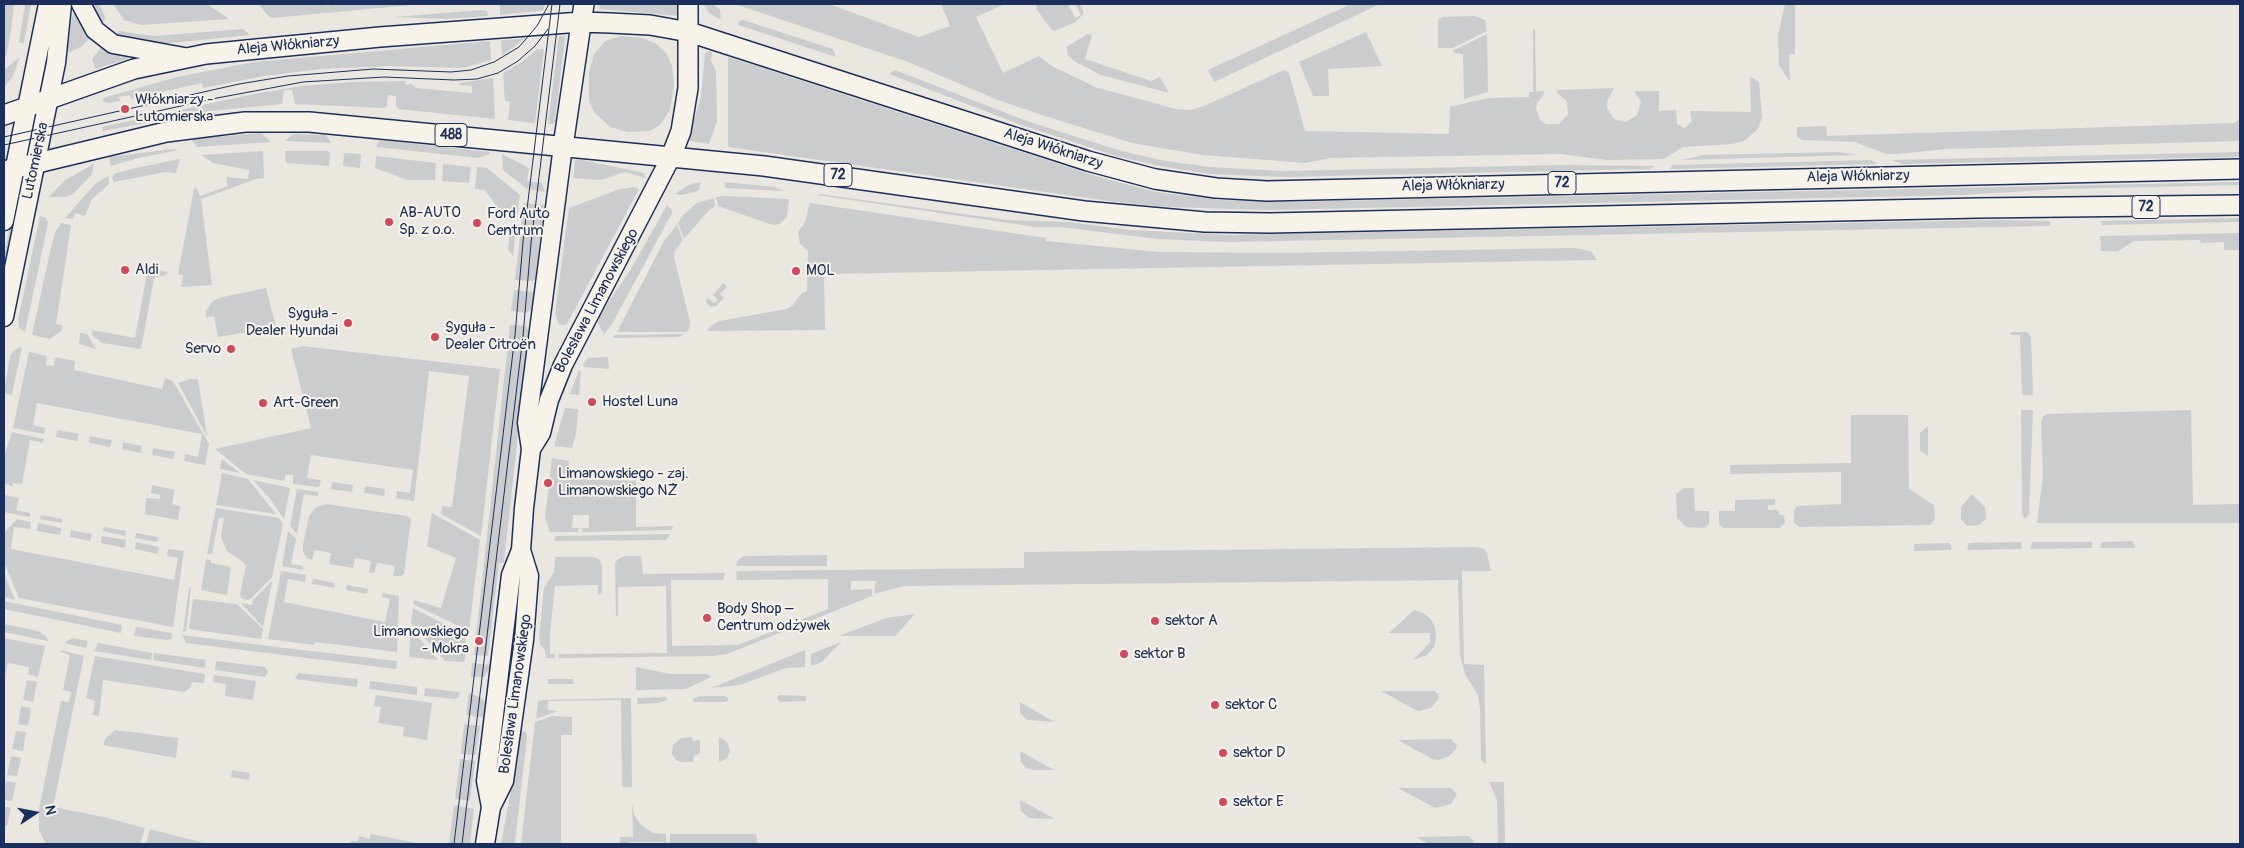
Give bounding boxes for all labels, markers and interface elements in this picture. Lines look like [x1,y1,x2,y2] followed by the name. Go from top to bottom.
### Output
[236,33,340,59] street label: Aleja Włókniarzy
[135,91,213,126] place label: Włókniarzy - Lutomierska
[119,103,131,115] marker: Włókniarzy - Lutomierska
[19,121,53,201] street label: Lutomierska
[435,124,467,146] road number: 488
[1001,125,1105,173] street label: Aleja Włókniarzy
[824,164,852,186] road number: 72
[1806,167,1910,187] street label: Aleja Włókniarzy
[1548,172,1576,194] road number: 72
[1401,176,1505,196] street label: Aleja Włókniarzy
[2132,196,2160,218] road number: 72
[399,204,461,239] place label: AB-AUTO Sp. z o.o.
[487,205,550,240] place label: Ford Auto Centrum
[383,216,395,228] marker: AB-AUTO Sp. z o.o.
[471,217,483,229] marker: Ford Auto Centrum
[551,226,643,376] street label: Bolesława Limanowskiego
[135,261,158,279] place label: Aldi
[806,262,835,280] place label: MOL
[119,264,131,276] marker: Aldi
[790,265,802,277] marker: MOL
[246,305,338,340] place label: Syguła - Dealer Hyundai
[342,317,354,329] marker: Syguła - Dealer Hyundai
[445,319,536,354] place label: Syguła - Dealer Citroën
[429,331,441,343] marker: Syguła - Dealer Citroën
[185,340,221,358] place label: Servo
[225,343,237,355] marker: Servo
[602,393,678,411] place label: Hostel Luna
[273,394,339,412] place label: Art-Green
[586,396,598,408] marker: Hostel Luna
[257,397,269,409] marker: Art-Green
[558,465,688,500] place label: Limanowskiego - zaj. Limanowskiego NŻ
[542,477,554,489] marker: Limanowskiego - zaj. Limanowskiego NŻ
[717,600,830,635] place label: Body Shop – Centrum odżywek
[701,612,713,624] marker: Body Shop – Centrum odżywek
[1165,612,1218,630] place label: sektor A
[496,613,536,775] street label: Bolesława Limanowskiego
[1149,615,1161,627] marker: sektor A
[373,623,469,658] place label: Limanowskiego - Mokra
[473,635,485,647] marker: Limanowskiego - Mokra
[1134,645,1186,663] place label: sektor B
[1118,648,1130,660] marker: sektor B
[1225,696,1277,714] place label: sektor C
[1209,699,1221,711] marker: sektor C
[1233,744,1285,762] place label: sektor D
[1217,747,1229,759] marker: sektor D
[10,788,60,838] north arrow
[1233,793,1284,811] place label: sektor E
[1217,796,1229,808] marker: sektor E
[41,804,59,816] text: N

